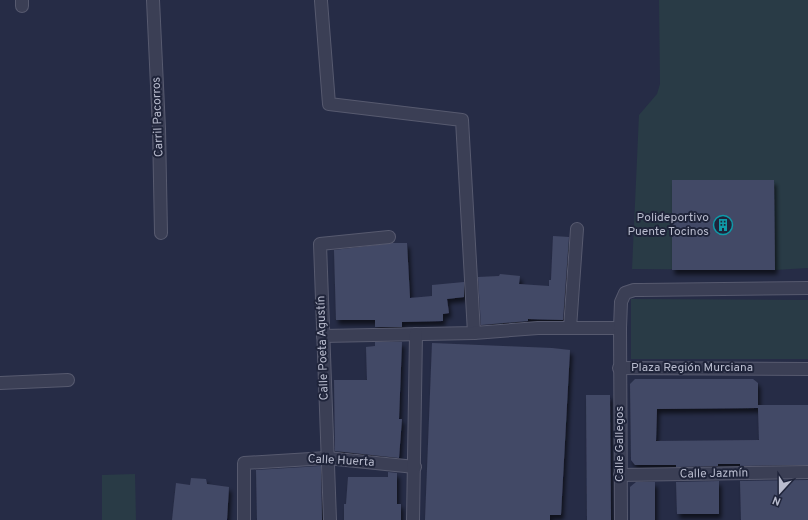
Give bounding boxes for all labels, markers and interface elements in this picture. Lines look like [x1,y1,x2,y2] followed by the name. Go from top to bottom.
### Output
[149,77,167,157] street label: Carril Pacorros
[628,210,709,240] place label: Polideportivo Puente Tocinos
[712,214,734,236] building icon: Polideportivo Puente Tocinos
[313,295,333,401] street label: Calle Poeta Agustín
[631,360,753,376] street label: Plaza Región Murciana
[612,406,628,482] street label: Calle Gallegos
[307,451,375,471] street label: Calle Huerta
[680,465,748,483] street label: Calle Jazmín
[760,472,800,512] north arrow
[771,492,783,508] text: N

